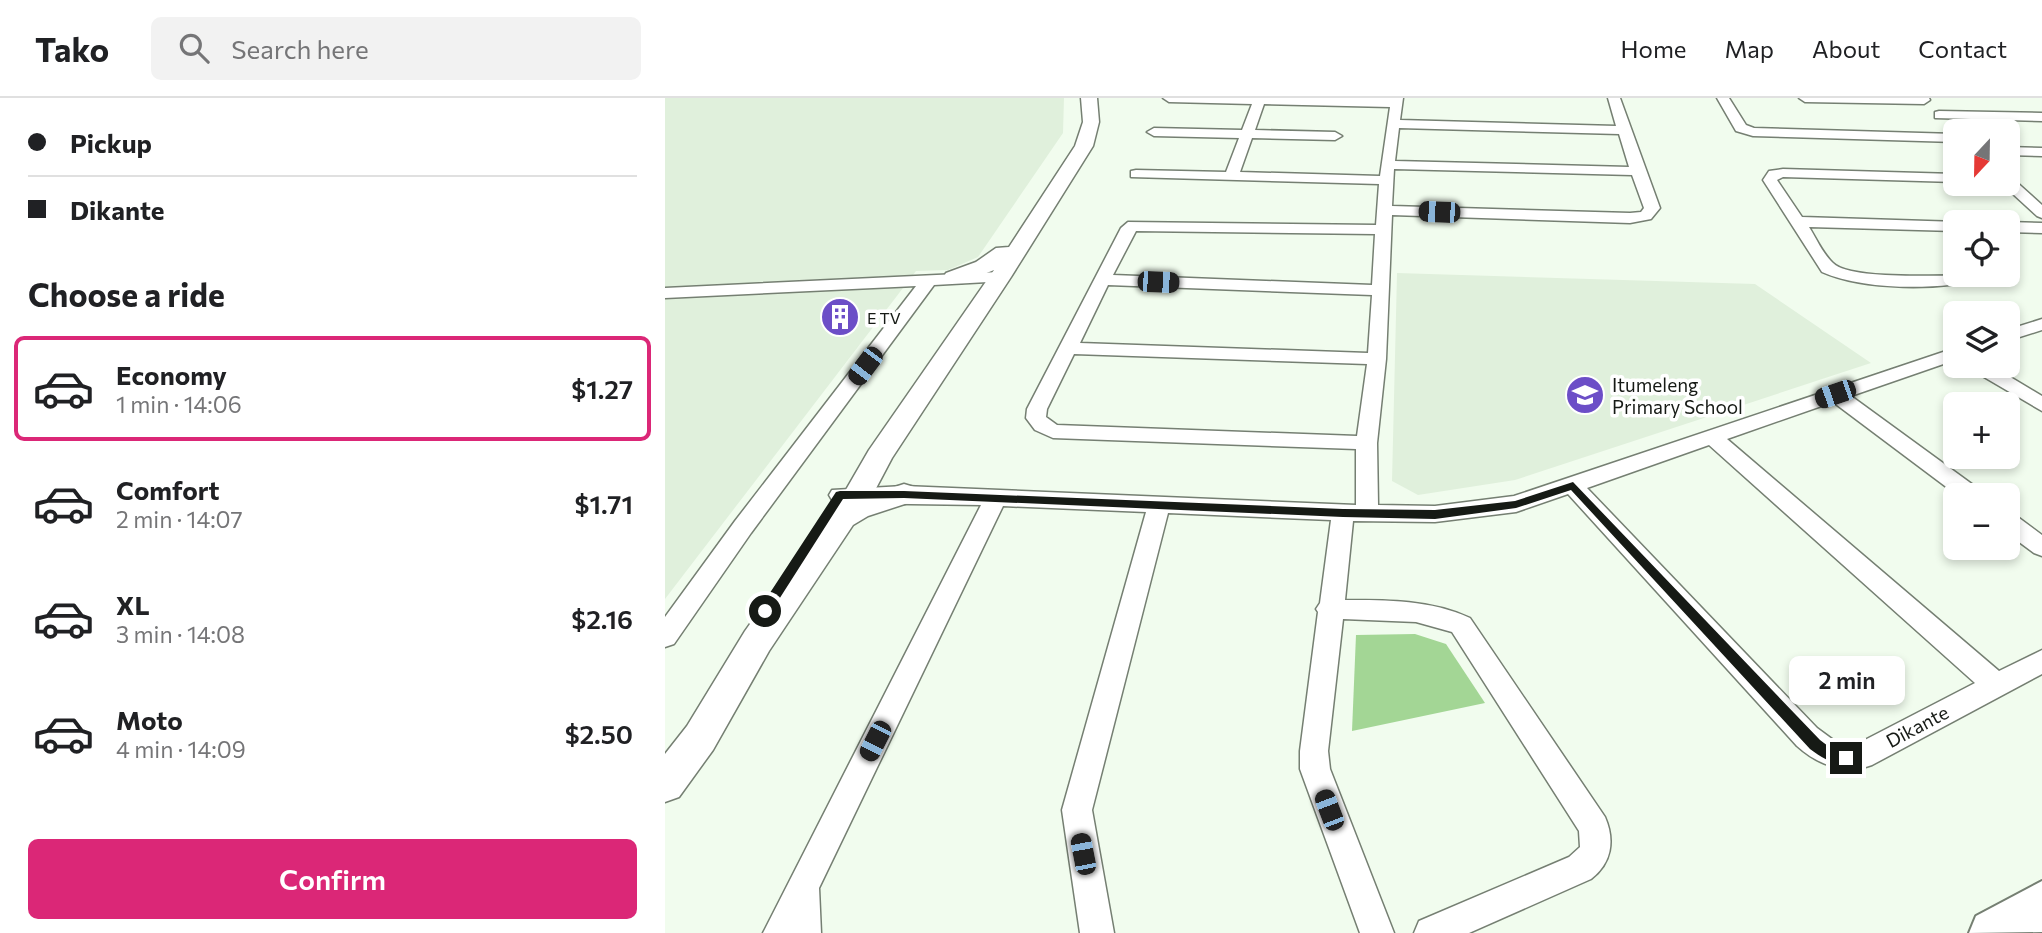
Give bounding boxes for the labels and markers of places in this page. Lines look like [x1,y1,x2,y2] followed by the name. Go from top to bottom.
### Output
[819,296,861,338] building icon: E TV
[867,308,901,327] place label: E TV
[1612,373,1743,418] place label: Itumeleng Primary School
[1564,374,1606,416] school or university icon: Itumeleng Primary School

